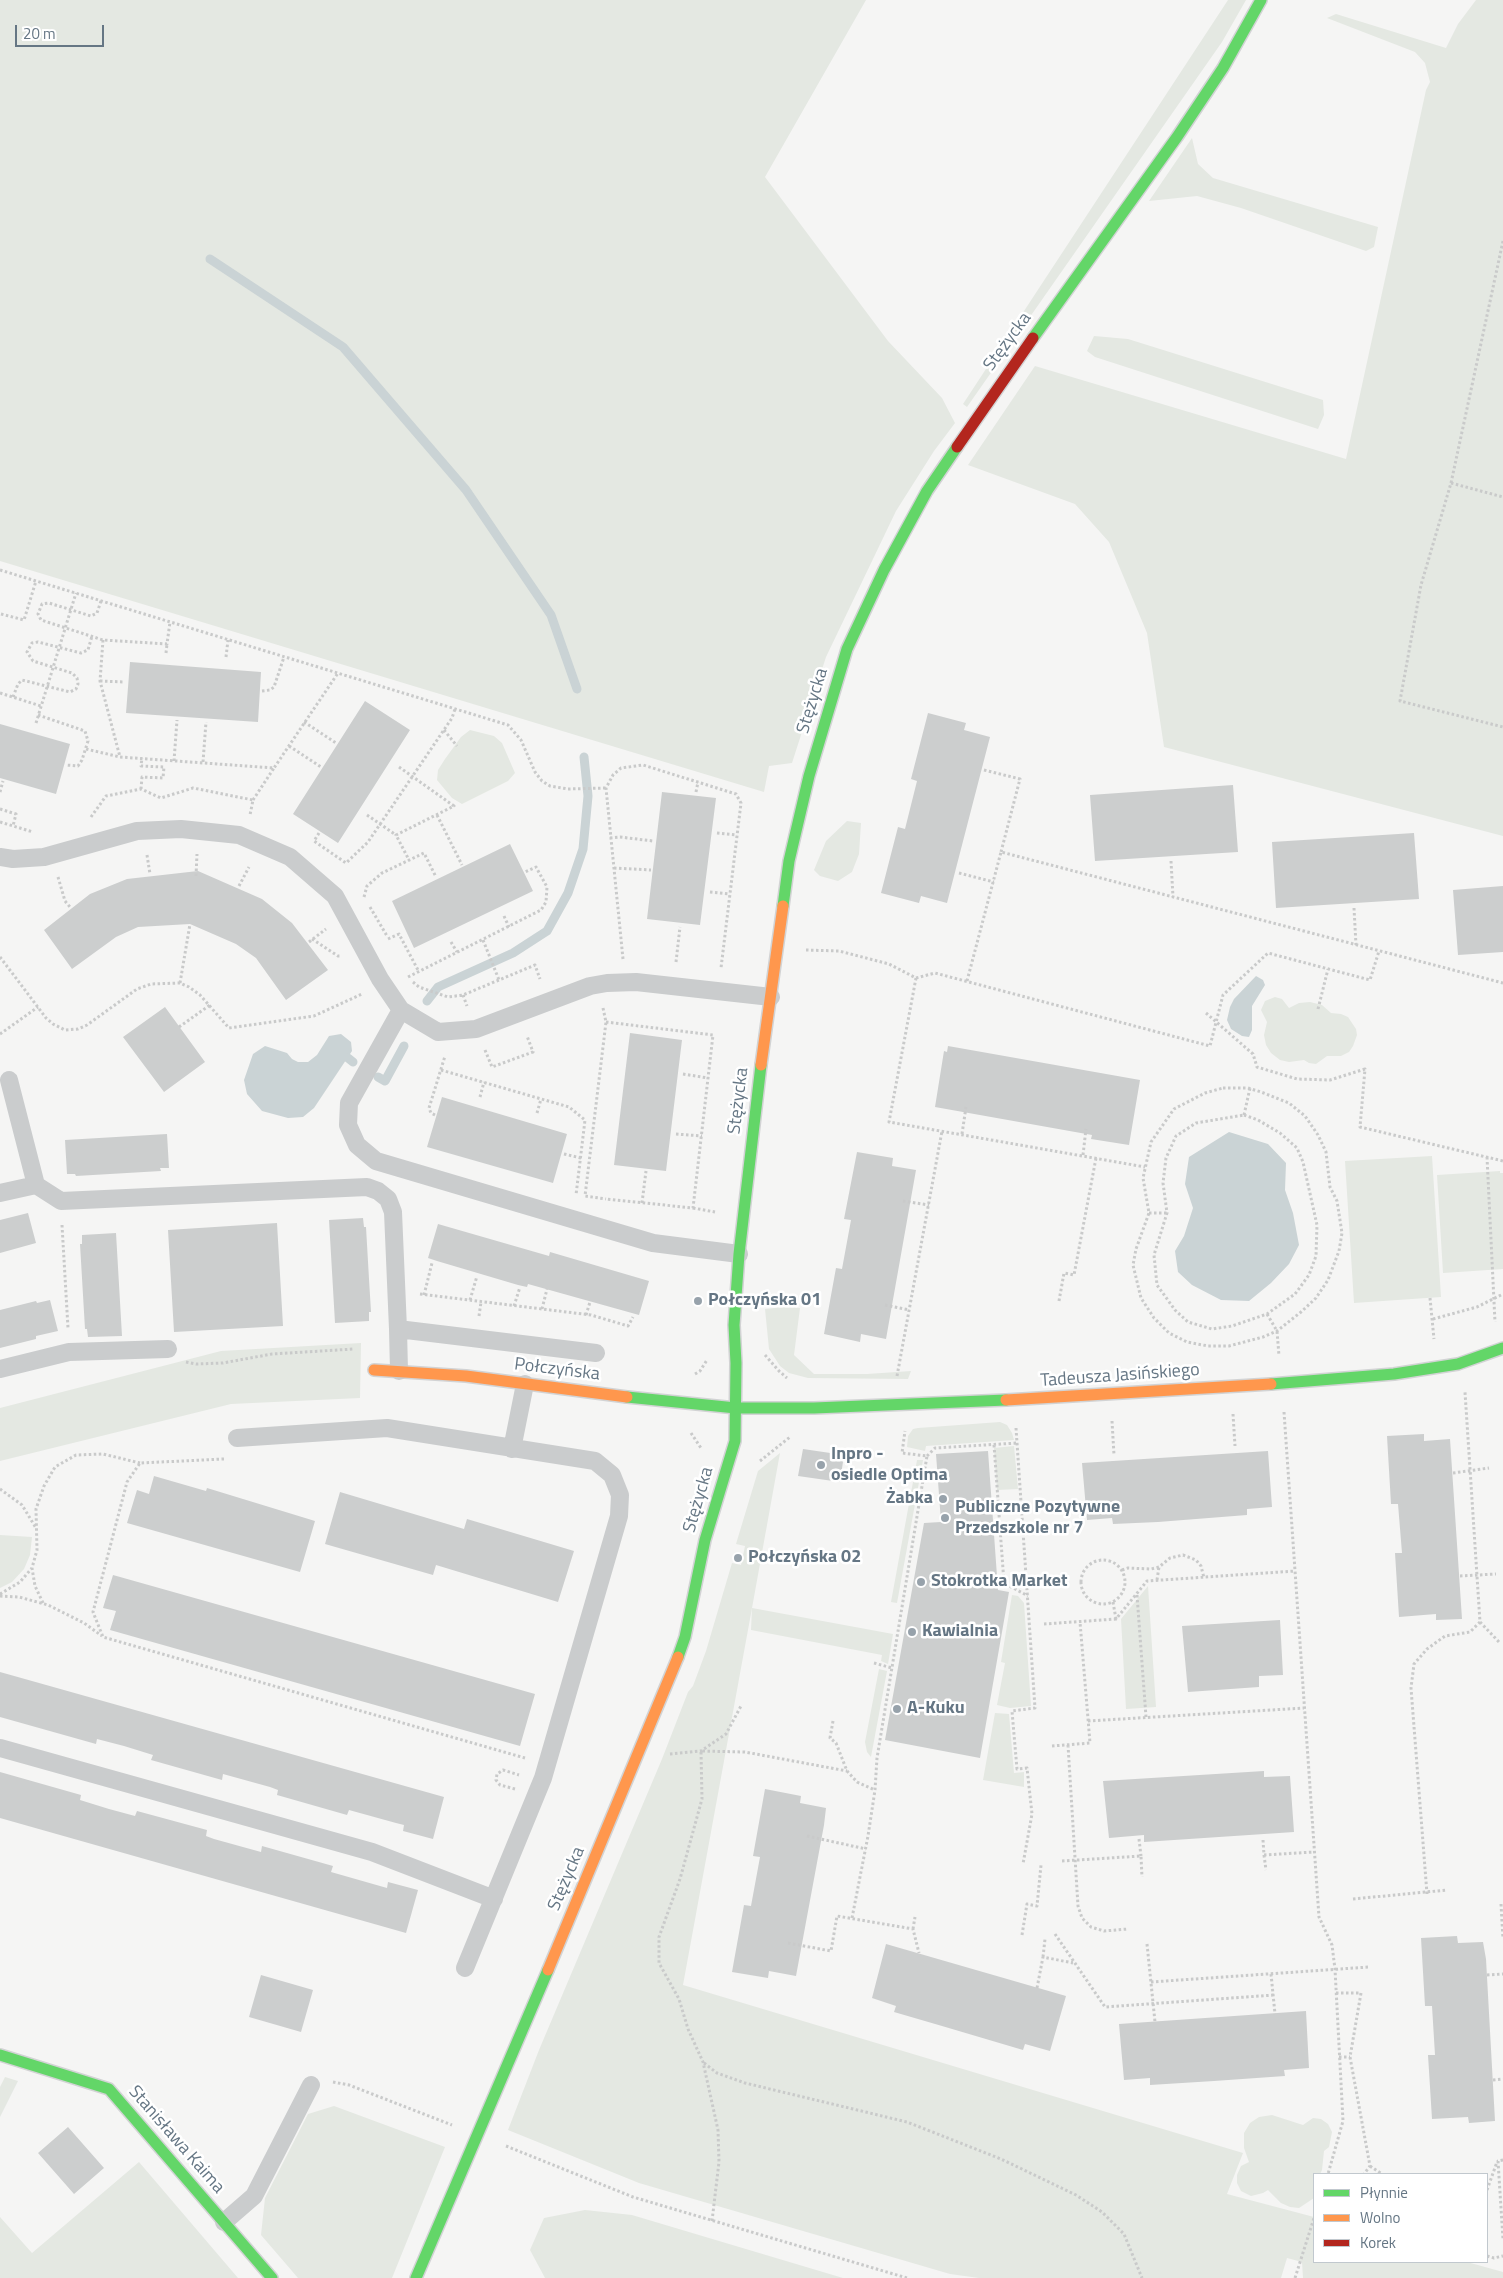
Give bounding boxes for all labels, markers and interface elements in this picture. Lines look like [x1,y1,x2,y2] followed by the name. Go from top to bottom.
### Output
[18,15,106,47] scale bar
[23,22,56,45] text: 20 m
[980,308,1036,376] street label: Stężycka
[793,666,833,736] street label: Stężycka
[724,1066,754,1136] street label: Stężycka
[708,1290,821,1312] place label: Połczyńska 01
[692,1295,704,1307] marker: Połczyńska 01
[513,1354,601,1386] street label: Połczyńska
[1040,1360,1200,1392] street label: Tadeusza Jasińskiego
[831,1444,948,1486] place label: Inpro - osiedle Optima
[815,1459,827,1471] marker: Inpro - osiedle Optima
[679,1465,719,1535] street label: Stężycka
[886,1488,933,1510] place label: Żabka
[937,1493,949,1505] marker: Żabka
[955,1497,1120,1540] place label: Publiczne Pozytywne Przedszkole nr 7
[939,1512,951,1524] marker: Publiczne Pozytywne Przedszkole nr 7
[748,1547,861,1569] place label: Połczyńska 02
[732,1552,744,1564] marker: Połczyńska 02
[931,1571,1068,1593] place label: Stokrotka Market
[915,1576,927,1588] marker: Stokrotka Market
[922,1621,998,1643] place label: Kawialnia
[906,1626,918,1638] marker: Kawialnia
[907,1698,965,1720] place label: A-Kuku
[891,1703,903,1715] marker: A-Kuku
[544,1844,590,1914] street label: Stężycka
[123,2082,229,2198] street label: Stanisława Kaima
[1313,2173,1488,2263] legend
[1360,2181,1408,2204] text: Płynnie
[1360,2206,1400,2229] text: Wolno
[1360,2231,1396,2254] text: Korek

